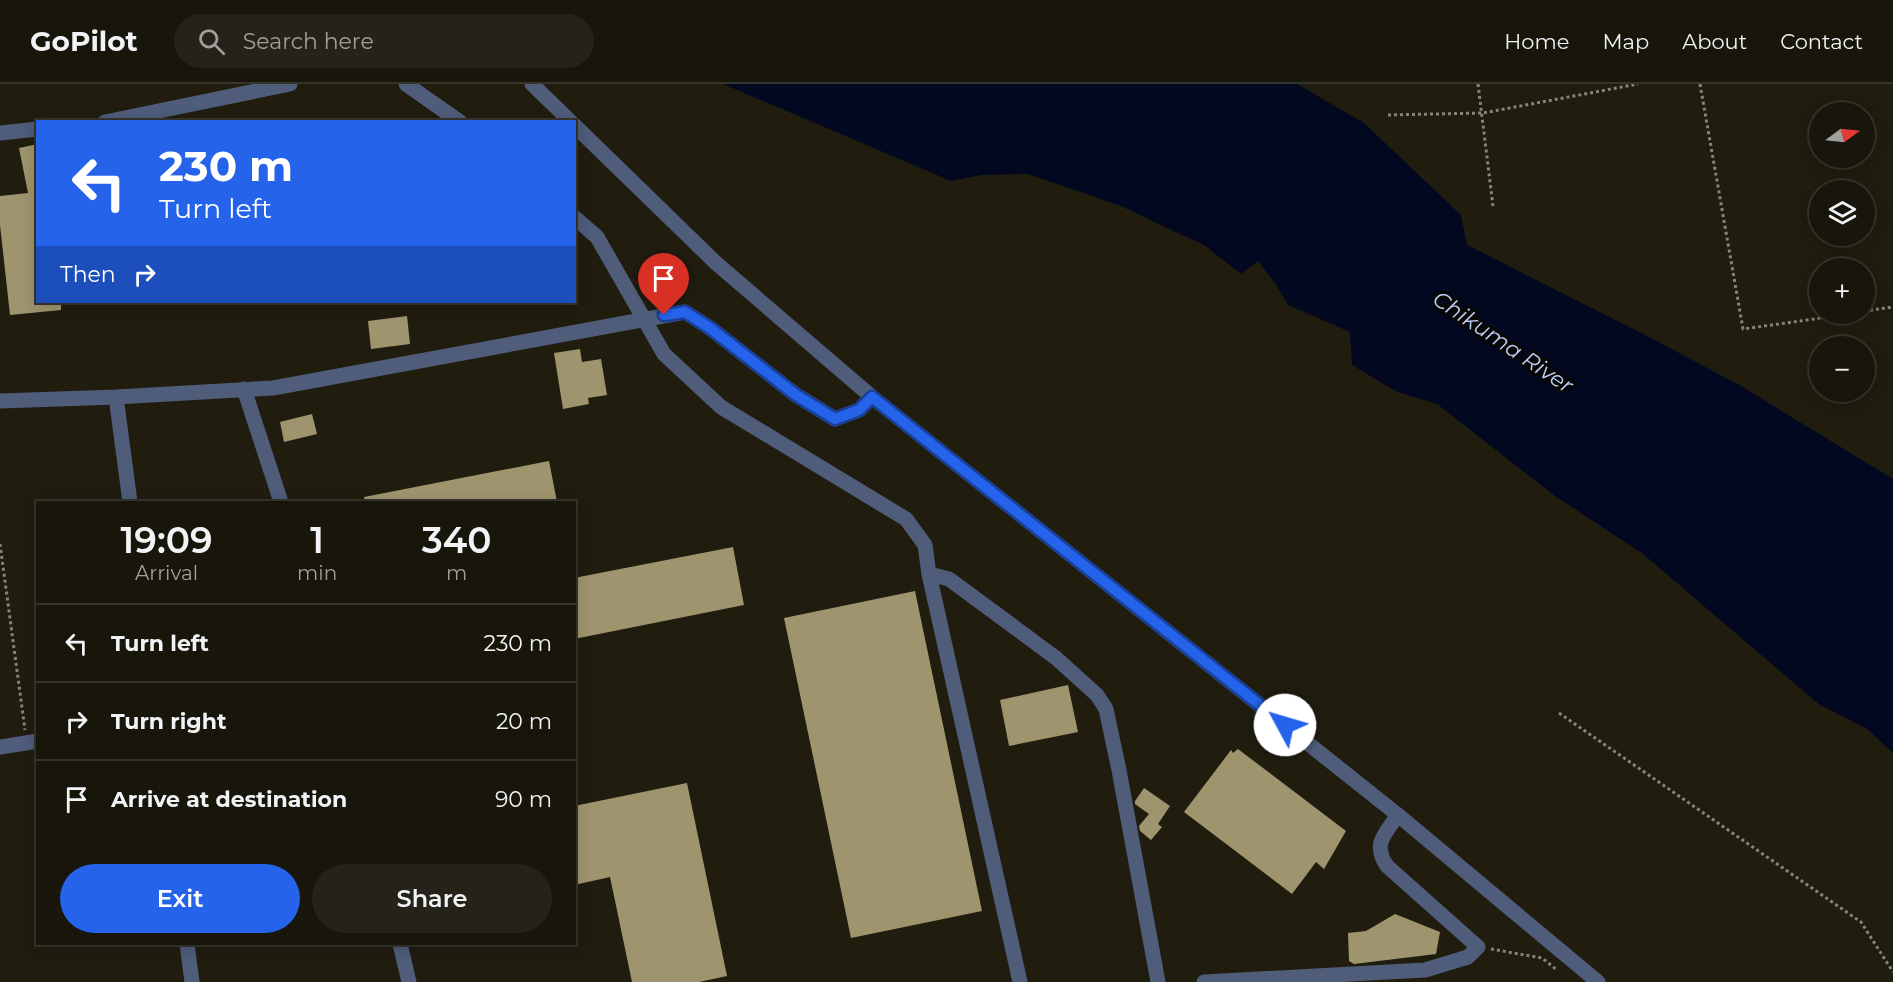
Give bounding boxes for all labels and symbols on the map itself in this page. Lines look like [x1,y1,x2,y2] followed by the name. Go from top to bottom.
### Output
[1809,102,1875,168] north arrow
[638,253,689,315] pin
[1428,285,1579,400] water label: Chikuma River
[1253,693,1317,757] position arrow

